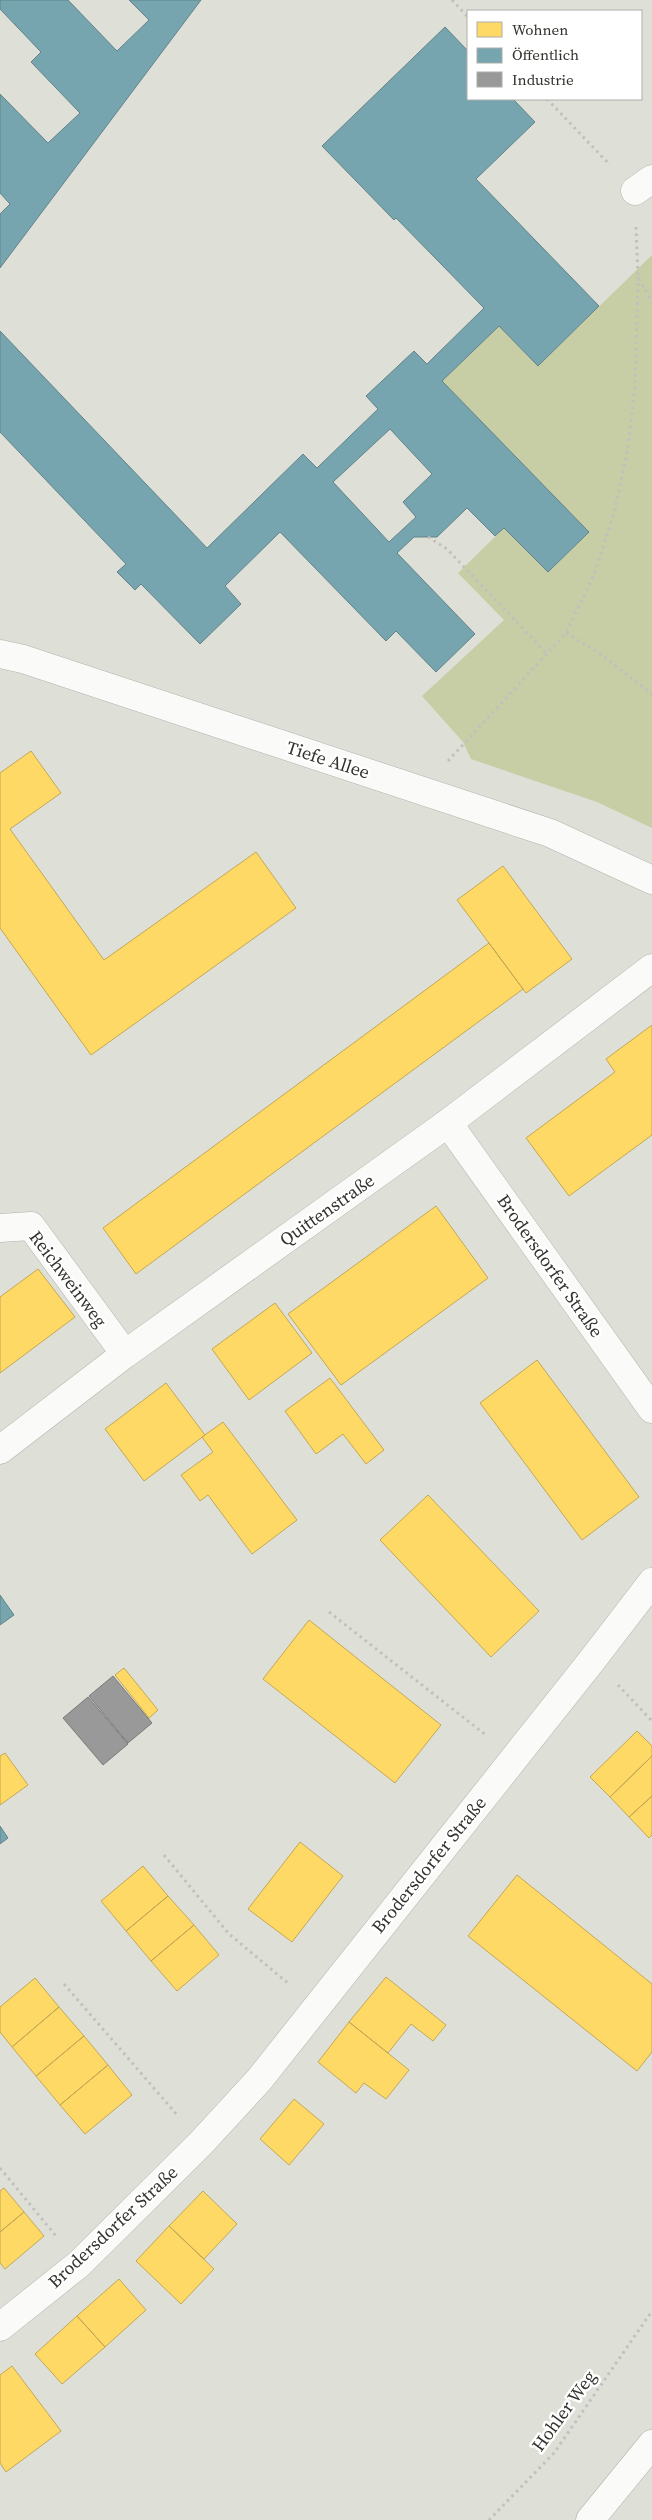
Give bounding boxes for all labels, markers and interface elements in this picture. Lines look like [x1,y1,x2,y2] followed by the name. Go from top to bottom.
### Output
[467,10,642,100] legend
[512,19,568,40] text: Wohnen
[512,44,579,65] text: Öffentlich
[512,69,574,90] text: Industrie
[284,734,373,785] street label: Tiefe Allee
[274,1168,379,1252] street label: Quittenstraße
[492,1189,609,1342] street label: Brodersdorfer Straße
[24,1225,113,1332] street label: Reichweinweg
[366,1791,492,1938] street label: Brodersdorfer Straße
[42,2160,183,2294] street label: Brodersdorfer Straße
[526,2365,602,2456] street label: Hohler Weg

